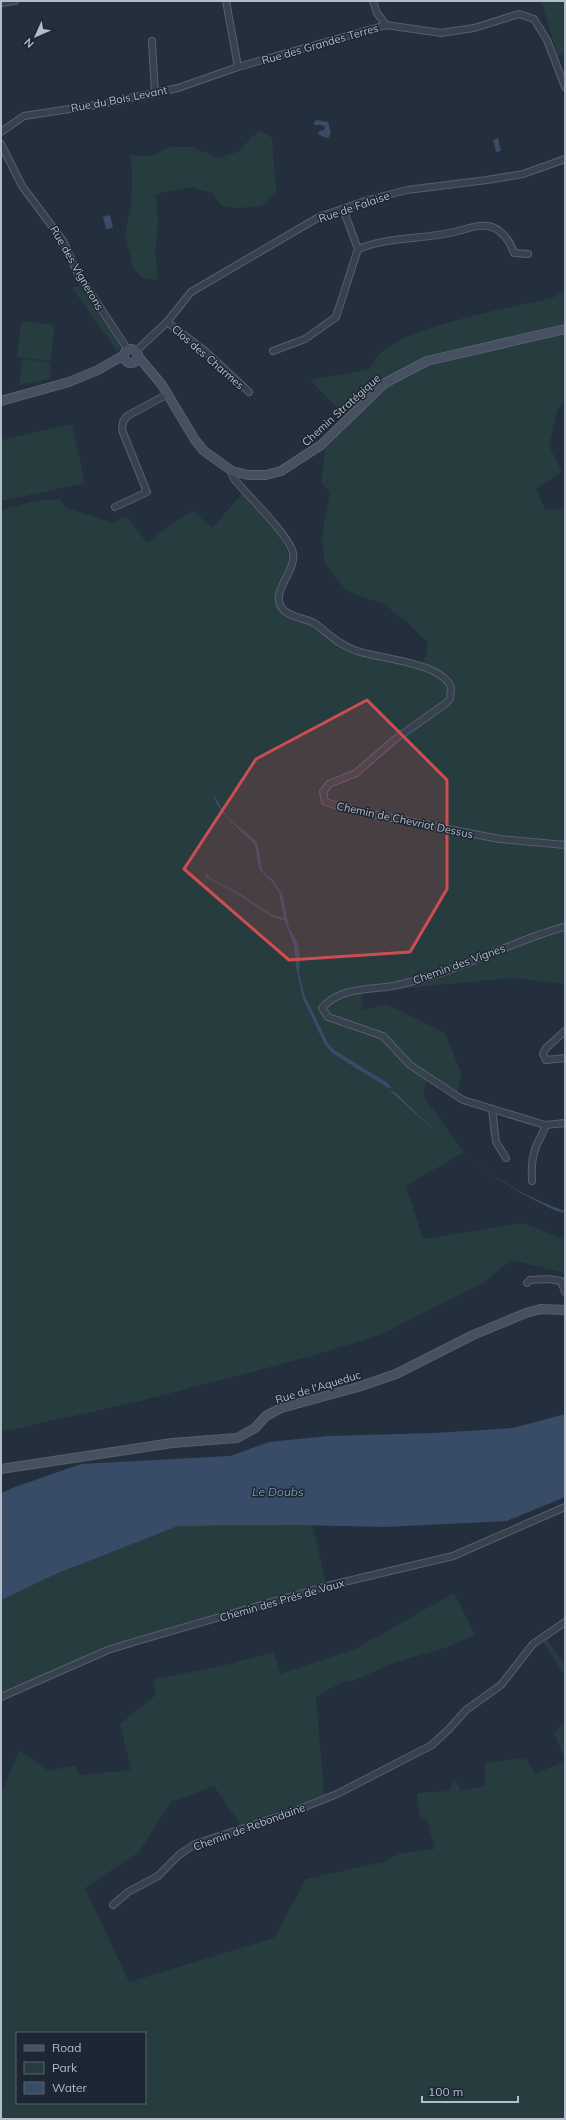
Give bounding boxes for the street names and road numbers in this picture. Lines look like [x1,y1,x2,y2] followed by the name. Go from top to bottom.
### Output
[260,21,380,67] street label: Rue des Grandes Terres
[70,83,168,115] street label: Rue du Bois Levant
[317,188,391,226] street label: Rue de Falaise
[47,223,107,313] street label: Rue des Vignerons
[169,322,247,392] street label: Clos des Charmes
[299,371,383,449] street label: Chemin Stratégique
[335,799,475,841] street label: Chemin de Chevriot Dessus
[411,941,507,987] street label: Chemin des Vignes
[274,1367,363,1407] street label: Rue de l'Aqueduc
[218,1575,346,1625] street label: Chemin des Prés de Vaux
[191,1800,307,1854] street label: Chemin de Rebondaine

